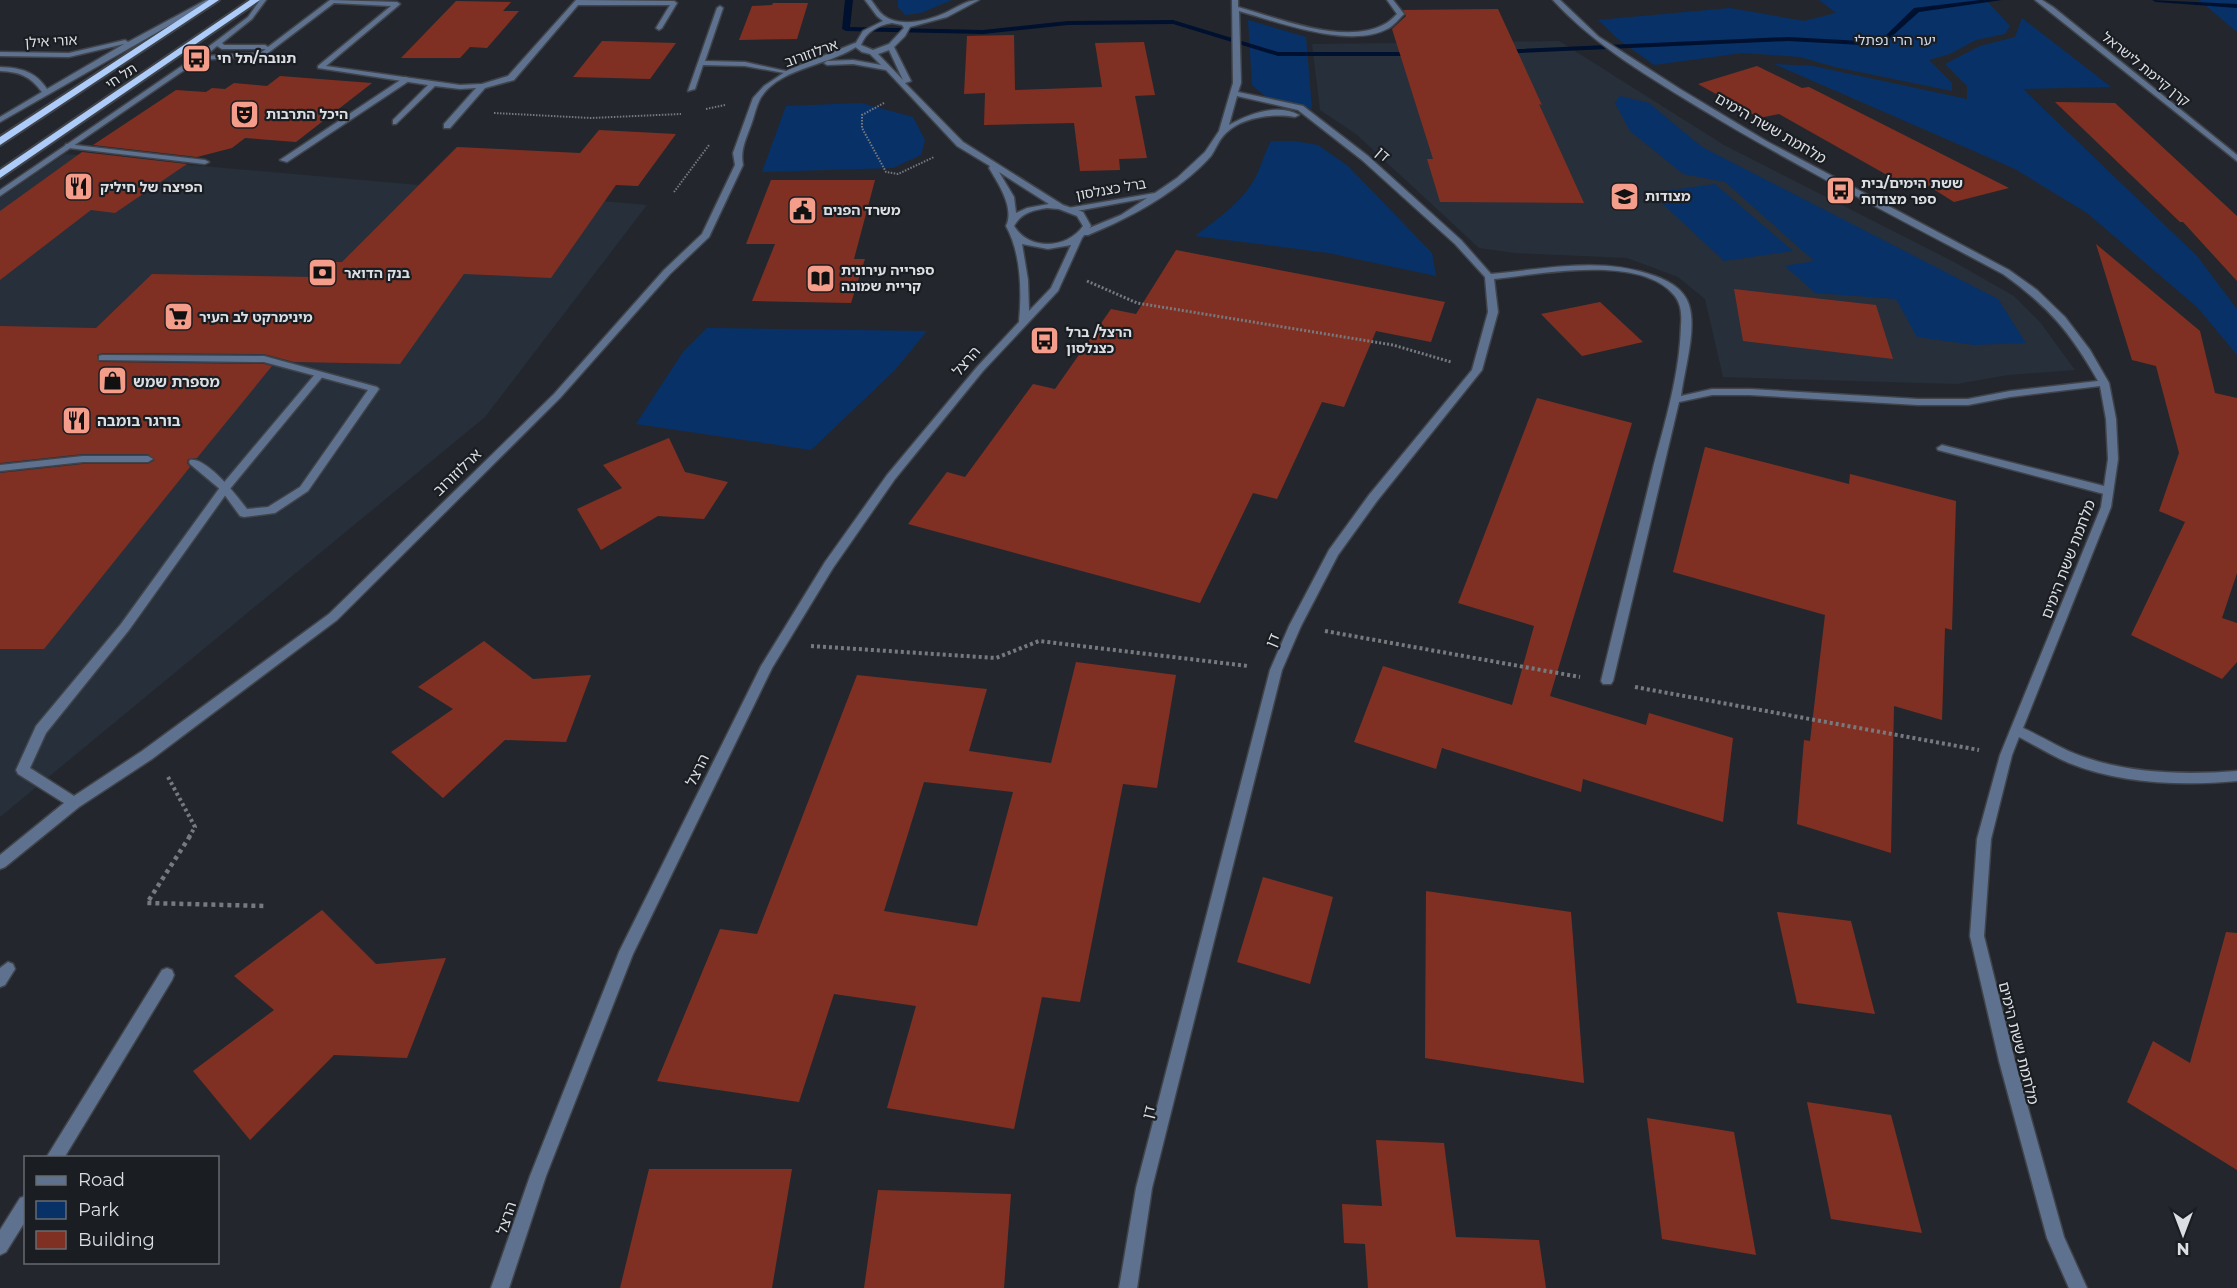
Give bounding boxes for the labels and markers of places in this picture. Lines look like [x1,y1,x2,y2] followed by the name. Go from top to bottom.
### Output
[180,42,212,74] bus stop icon: תנובה/תל חי
[217,49,296,67] place label: תנובה/תל חי
[229,98,261,130] theatre icon: היכל התרבות
[266,105,348,123] place label: היכל התרבות
[63,171,95,203] restaurant icon: הפיצה של חיליק
[1861,174,1963,208] place label: ששת הימים/בית ספר מצודות
[1824,175,1856,207] bus stop icon: ששת הימים/בית ספר מצודות
[100,178,203,196] place label: הפיצה של חיליק
[1608,180,1640,212] school or university icon: מצודות
[1645,187,1691,205] place label: מצודות
[786,194,818,226] public building icon: משרד הפנים
[823,201,901,219] place label: משרד הפנים
[307,257,339,289] bank icon: בנק הדואר
[841,261,934,295] place label: ספרייה עירונית קריית שמונה
[804,262,836,294] library icon: ספרייה עירונית קריית שמונה
[344,264,410,282] place label: בנק הדואר
[162,301,194,333] supermarket icon: מינימרקט לב העיר
[199,308,313,326] place label: מינימרקט לב העיר
[1066,323,1132,357] place label: הרצל/ ברל כצנלסון
[1029,324,1061,356] bus stop icon: הרצל/ ברל כצנלסון
[96,365,128,397] shop icon: מספרת שמש
[133,372,220,391] place label: מספרת שמש
[60,404,92,436] restaurant icon: בורגר בומבה
[97,411,181,430] place label: בורגר בומבה

